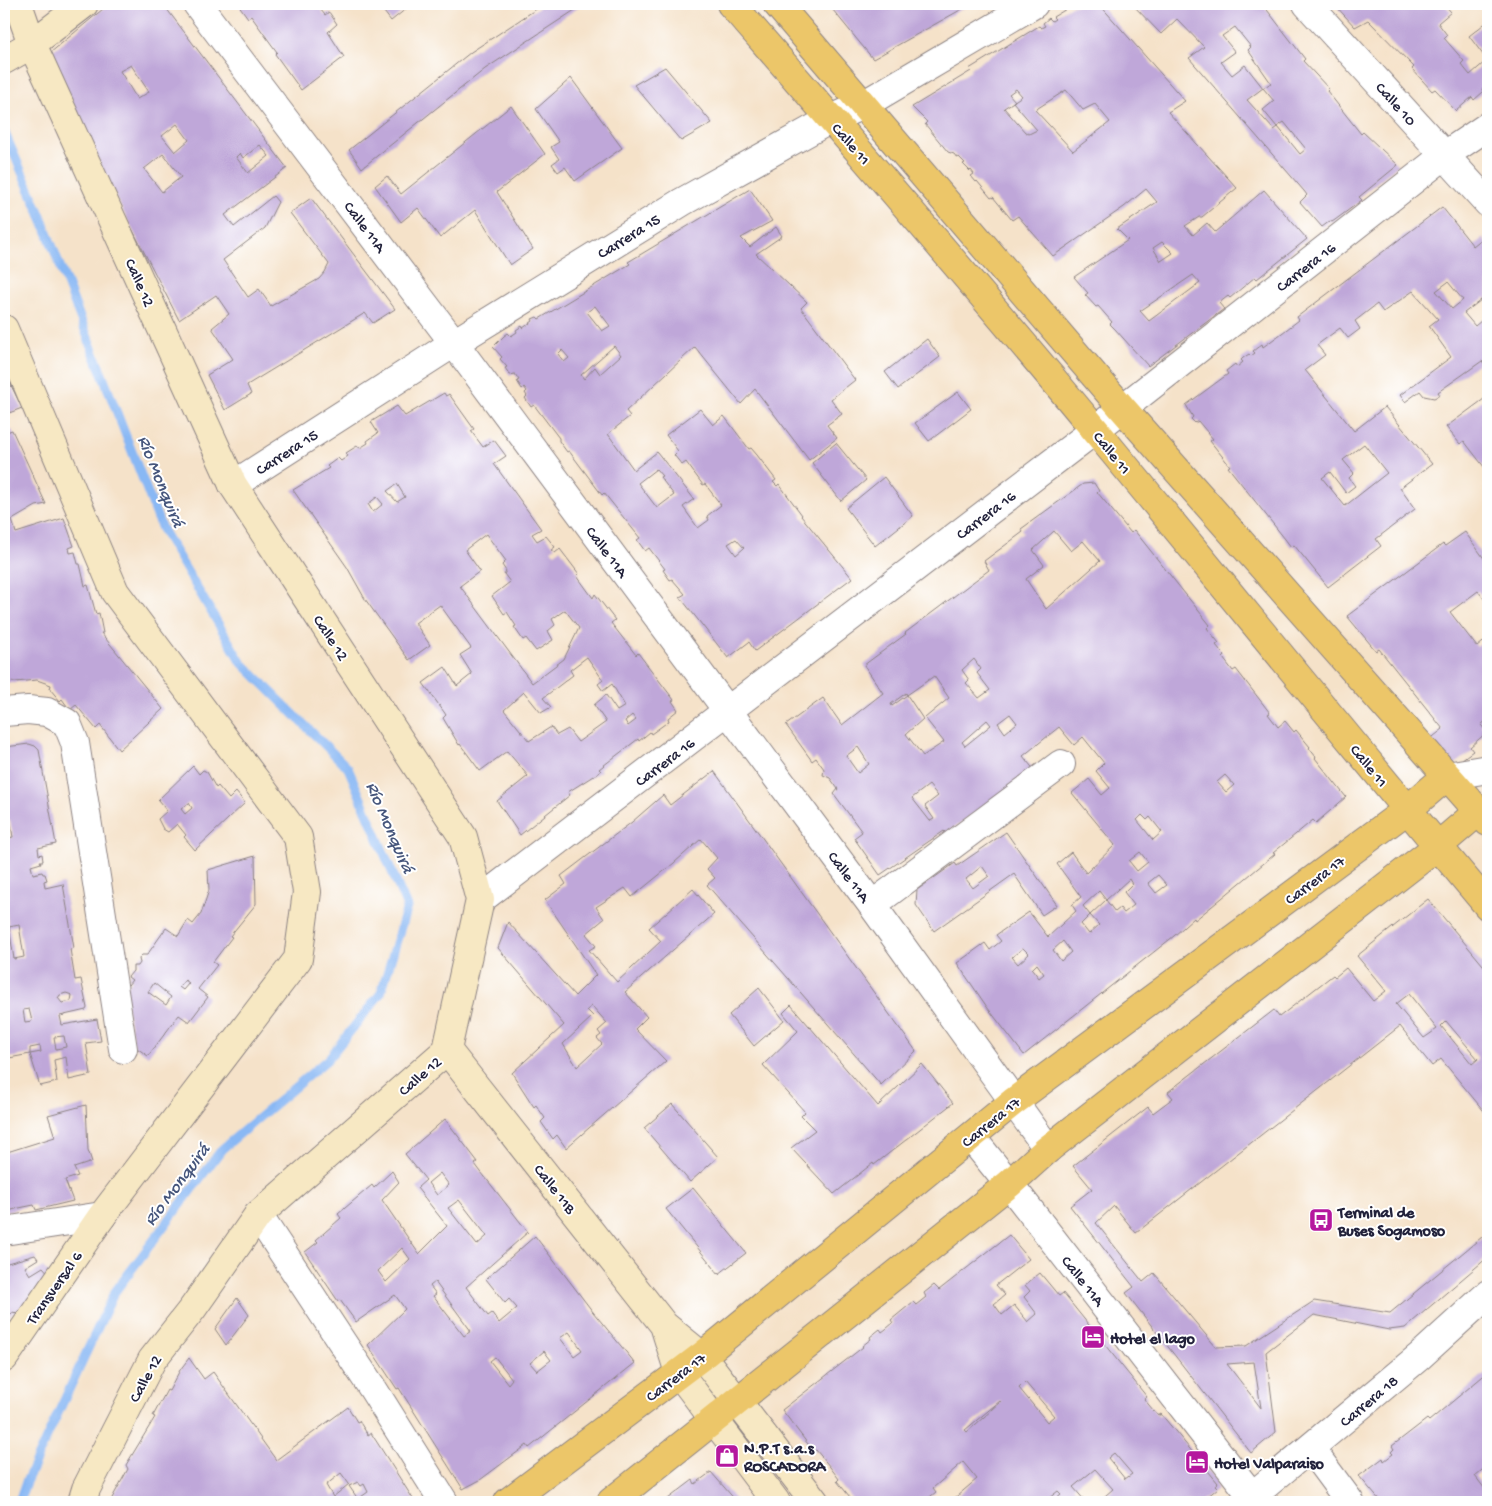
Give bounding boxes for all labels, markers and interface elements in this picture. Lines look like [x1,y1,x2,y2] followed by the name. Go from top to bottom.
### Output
[1370,80,1419,131] street label: Calle 10
[826,120,873,170] street label: Calle 11
[338,199,389,259] street label: Calle 11A
[595,211,665,265] street label: Carrera 15
[1274,239,1341,298] street label: Carrera 16
[119,256,157,311] street label: Calle 12
[253,427,323,481] street label: Carrera 15
[1087,429,1133,479] street label: Calle 11
[132,433,188,532] water label: Río Monquirá
[953,488,1022,545] street label: Carrera 16
[580,524,631,584] street label: Calle 11A
[307,612,351,666] street label: Calle 12
[632,735,701,792] street label: Carrera 16
[1344,742,1390,792] street label: Calle 11
[360,779,418,878] water label: Río Monquirá
[822,849,873,909] street label: Calle 11A
[1282,853,1350,911] street label: Carrera 17
[396,1054,447,1102] street label: Calle 12
[959,1094,1026,1153] street label: Carrera 17
[140,1140,216,1230] water label: Río Monquirá
[528,1162,579,1219] street label: Calle 11B
[1336,1205,1446,1242] place label: Terminal de Buses Sogamoso
[1308,1207,1334,1233] bus stop icon: Terminal de Buses Sogamoso
[23,1248,89,1330] street label: Transversal 6
[1056,1253,1108,1312] street label: Calle 11A
[1080,1324,1106,1350] hotel icon: Hotel el lago
[1110,1331,1196,1350] place label: Hotel el lago
[643,1350,711,1408] street label: Carrera 17
[126,1353,168,1407] street label: Calle 12
[1337,1373,1404,1433] street label: Carrera 18
[743,1441,827,1478] place label: N.P.T s.a.s ROSCADORA
[714,1443,740,1469] shop icon: N.P.T s.a.s ROSCADORA
[1184,1449,1210,1475] hotel icon: Hotel Valparaiso
[1214,1456,1325,1475] place label: Hotel Valparaiso

